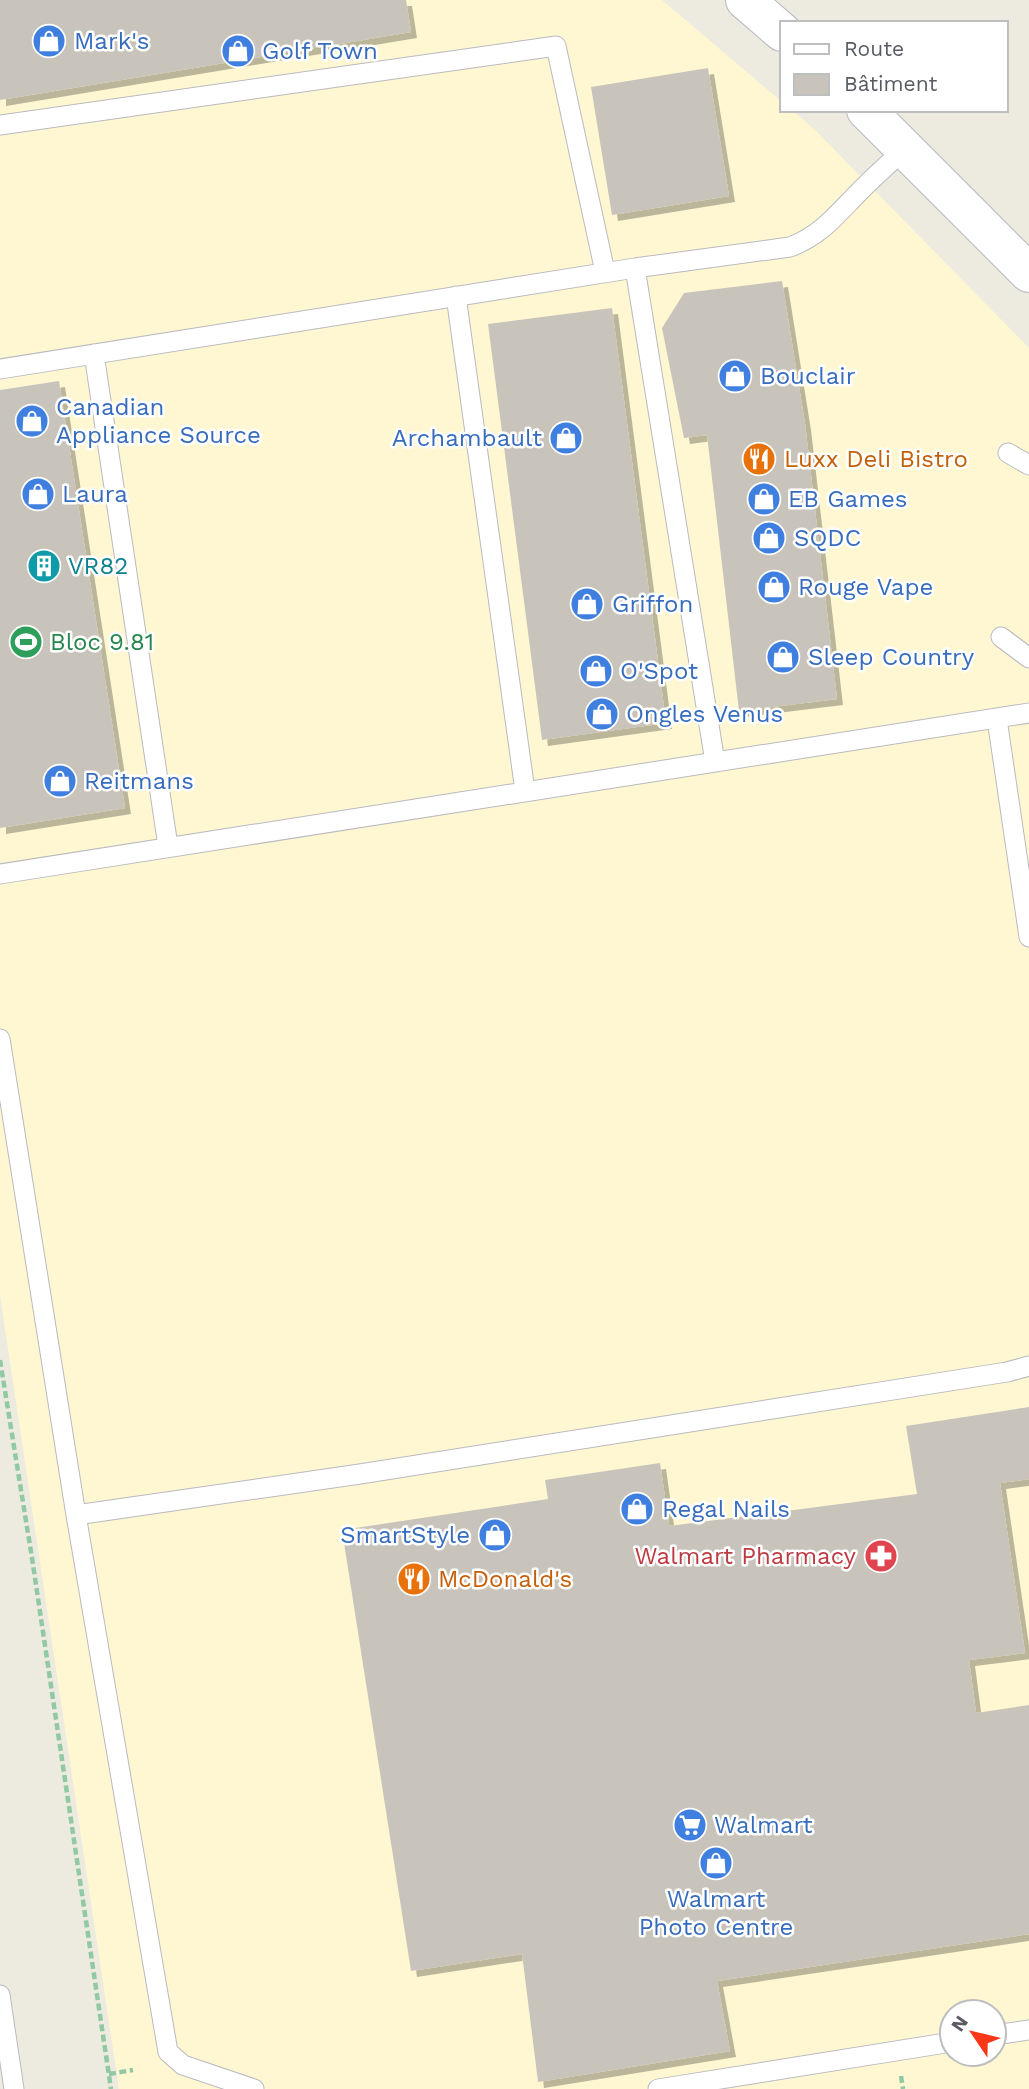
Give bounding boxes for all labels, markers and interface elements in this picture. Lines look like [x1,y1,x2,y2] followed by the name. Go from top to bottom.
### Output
[780,21,1008,112] legend
[30,22,68,60] shop icon: Mark's
[74,27,149,55] place label: Mark's
[219,32,257,70] shop icon: Golf Town
[844,36,904,61] text: Route
[262,37,378,65] place label: Golf Town
[844,71,938,96] text: Bâtiment
[716,357,754,395] shop icon: Bouclair
[760,362,856,390] place label: Bouclair
[56,393,261,449] place label: Canadian Appliance Source
[13,402,51,440] shop icon: Canadian Appliance Source
[547,419,585,457] shop icon: Archambault
[392,424,542,452] place label: Archambault
[740,440,778,478] restaurant icon: Luxx Deli Bistro
[784,445,968,473] place label: Luxx Deli Bistro
[19,475,57,513] shop icon: Laura
[62,480,128,508] place label: Laura
[745,480,783,518] shop icon: EB Games
[788,485,908,513] place label: EB Games
[750,519,788,557] shop icon: SQDC
[794,524,861,552] place label: SQDC
[25,547,63,585] building icon: VR82
[68,552,128,580] place label: VR82
[755,568,793,606] shop icon: Rouge Vape
[798,573,933,601] place label: Rouge Vape
[568,585,606,623] shop icon: Griffon
[612,590,693,618] place label: Griffon
[7,623,45,661] sports icon: Bloc 9.81
[50,628,154,656] place label: Bloc 9.81
[764,638,802,676] shop icon: Sleep Country
[808,643,975,671] place label: Sleep Country
[577,652,615,690] shop icon: O'Spot
[620,657,698,685] place label: O'Spot
[583,695,621,733] shop icon: Ongles Venus
[626,700,783,728] place label: Ongles Venus
[41,762,79,800] shop icon: Reitmans
[84,767,194,795] place label: Reitmans
[618,1490,656,1528] shop icon: Regal Nails
[662,1495,790,1523] place label: Regal Nails
[476,1516,514,1554] shop icon: SmartStyle
[340,1521,470,1549] place label: SmartStyle
[862,1537,900,1575] pharmacy icon: Walmart Pharmacy
[635,1542,857,1570] place label: Walmart Pharmacy
[395,1560,433,1598] restaurant icon: McDonald's
[438,1565,572,1593] place label: McDonald's
[671,1806,709,1844] supermarket icon: Walmart
[714,1811,813,1839] place label: Walmart
[697,1844,735,1882] shop icon: Walmart Photo Centre
[639,1885,793,1941] place label: Walmart Photo Centre
[938,1998,1008,2068] north arrow
[946,2011,973,2036] text: N

